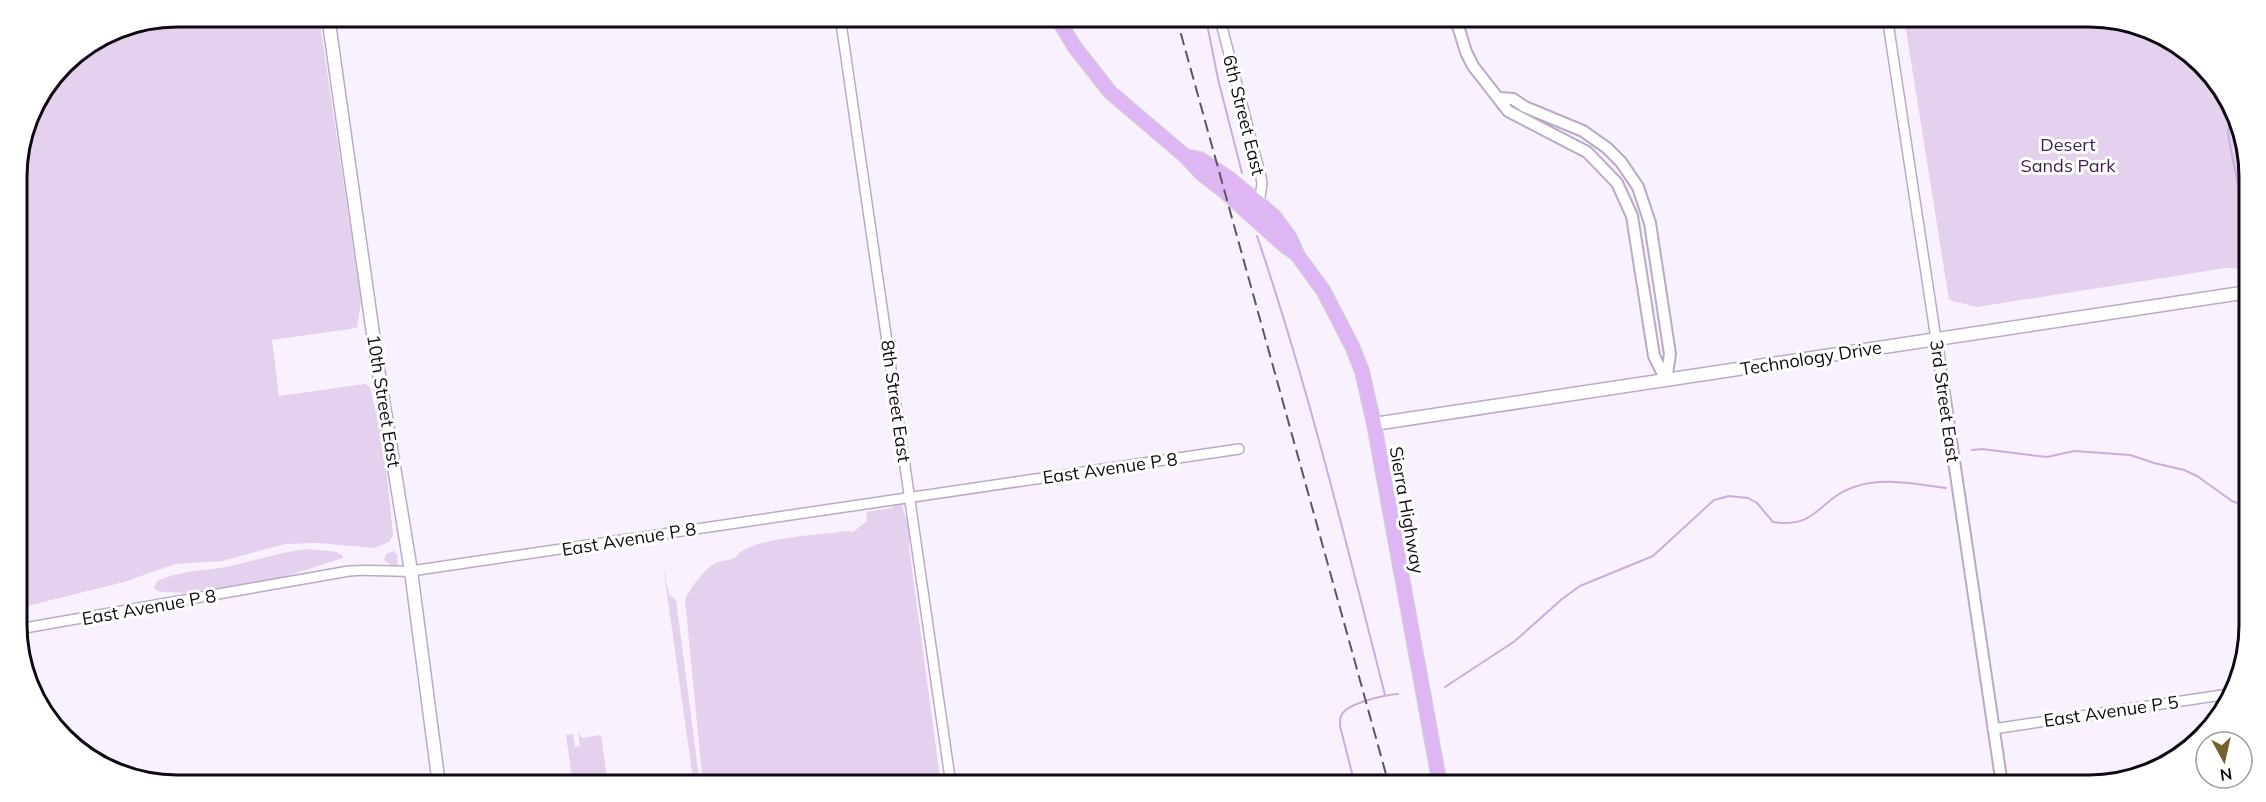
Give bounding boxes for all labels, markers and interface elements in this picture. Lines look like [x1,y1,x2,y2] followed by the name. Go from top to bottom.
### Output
[1218,52,1270,178] street label: 6th Street East
[2021,133,2116,177] park label: Desert Sands Park
[362,333,406,469] street label: 10th Street East
[1739,335,1883,381] street label: Technology Drive
[876,338,916,464] street label: 8th Street East
[1925,338,1965,464] street label: 3rd Street East
[1384,445,1430,576] street label: Sierra Highway
[1041,447,1179,489] street label: East Avenue P 8
[560,517,698,561] street label: East Avenue P 8
[80,584,218,630] street label: East Avenue P 8
[2042,690,2180,732] street label: East Avenue P 5
[2194,730,2254,790] north arrow
[2219,764,2233,786] text: N

